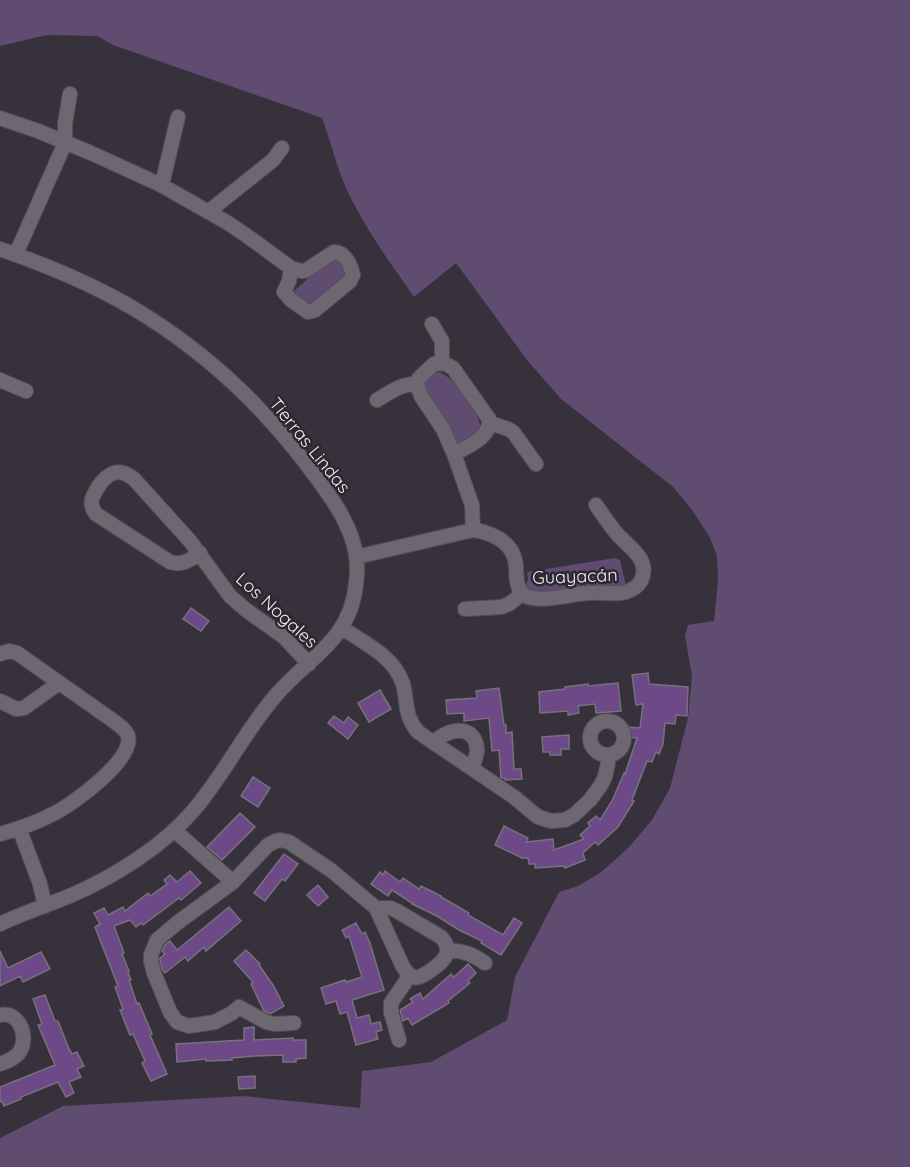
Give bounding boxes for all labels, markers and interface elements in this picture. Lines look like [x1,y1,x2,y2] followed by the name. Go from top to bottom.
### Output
[264,392,356,498] street label: Tierras Lindas
[532,563,618,589] street label: Guayacán
[231,567,323,653] street label: Los Nogales

